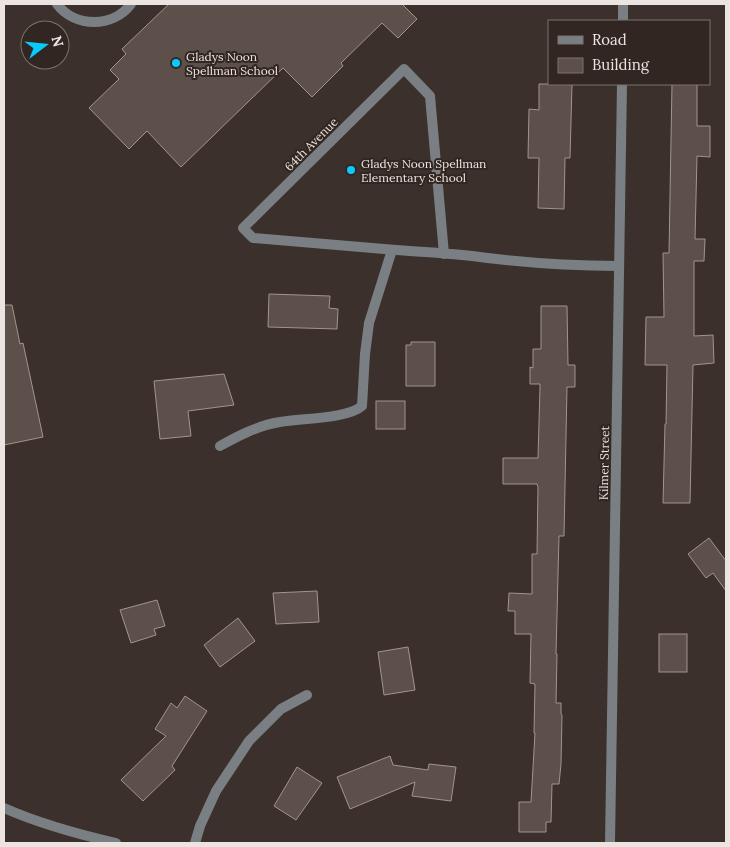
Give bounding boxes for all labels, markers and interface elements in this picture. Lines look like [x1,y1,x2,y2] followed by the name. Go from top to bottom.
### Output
[20,20,70,70] north arrow
[548,20,710,85] legend
[592,30,627,49] text: Road
[47,34,68,49] text: N
[186,49,278,78] place label: Gladys Noon Spellman School
[592,55,650,74] text: Building
[170,57,182,69] marker: Gladys Noon Spellman School
[281,114,341,174] street label: 64th Avenue
[361,156,486,185] place label: Gladys Noon Spellman Elementary School
[345,164,357,176] marker: Gladys Noon Spellman Elementary School
[596,425,612,500] street label: Kilmer Street

